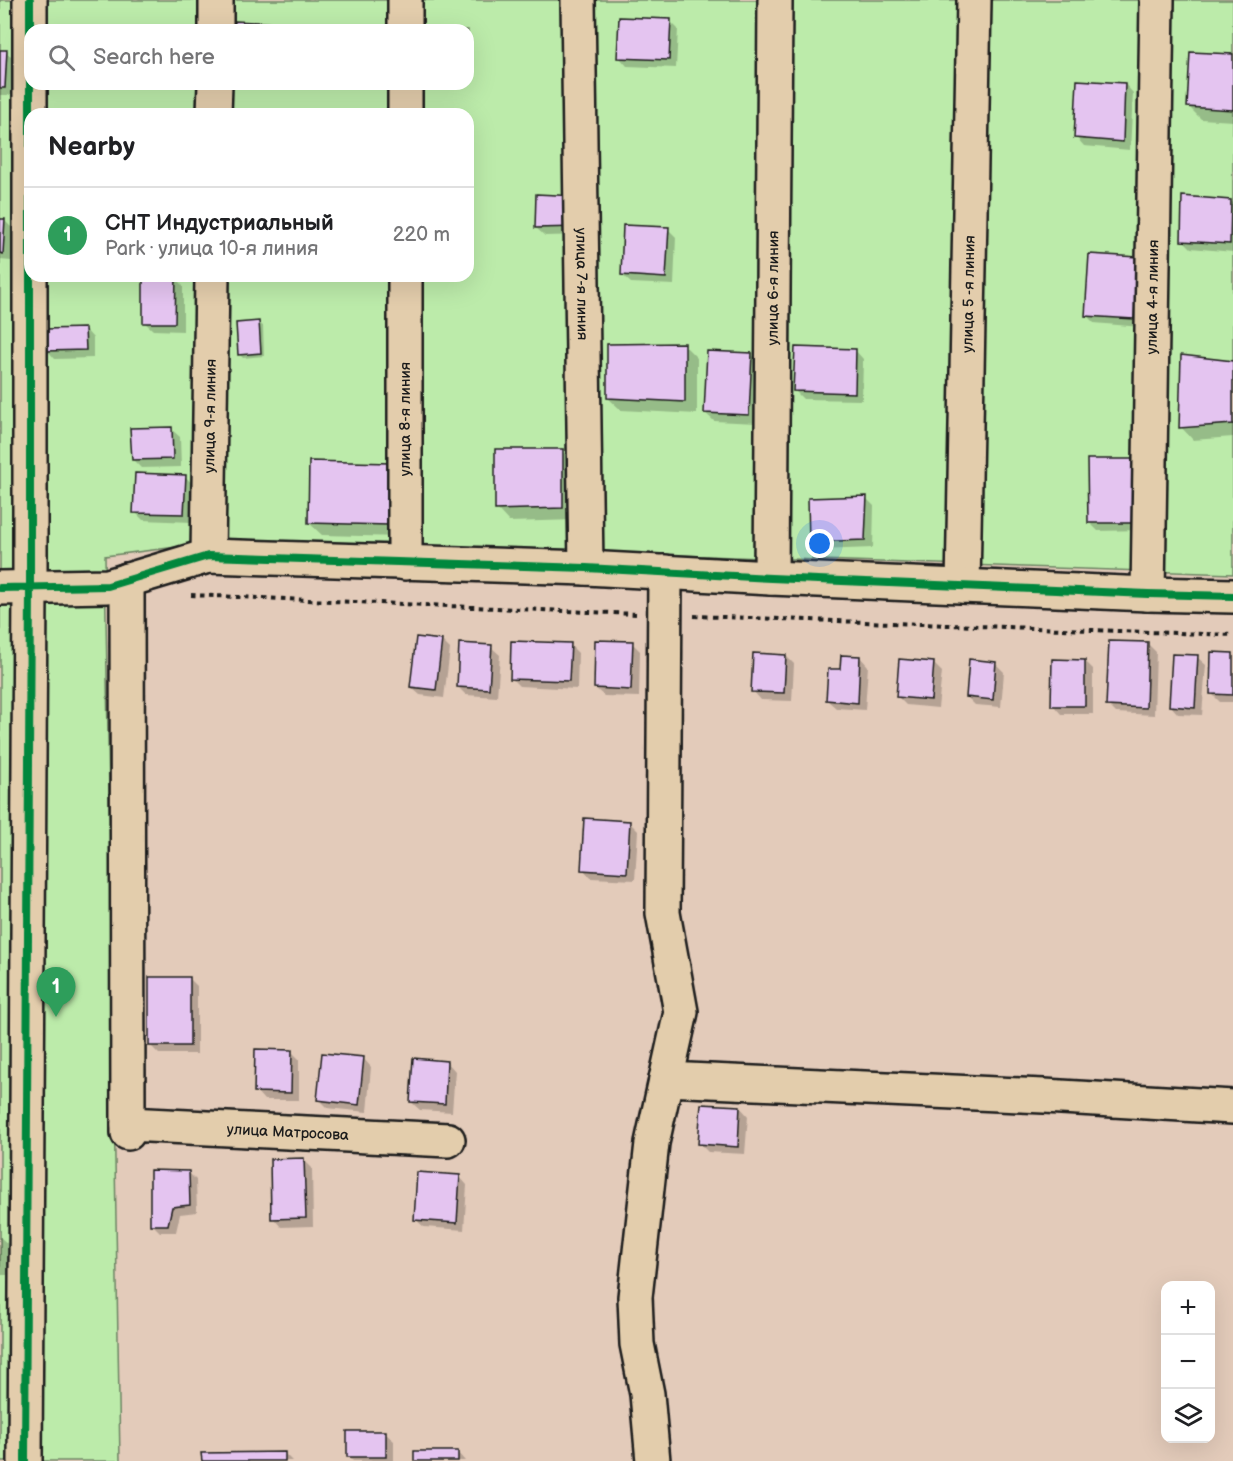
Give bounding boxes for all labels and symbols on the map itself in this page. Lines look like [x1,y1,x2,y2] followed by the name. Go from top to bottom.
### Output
[571,228,592,340] street label: улица 7-я линия
[764,231,783,345] street label: улица 6-я линия
[958,235,980,353] street label: улица 5 -я линия
[1143,240,1163,355] street label: улица 4-я линия
[200,359,221,473] street label: улица 9-я линия
[396,362,415,476] street label: улица 8-я линия
[805,529,834,558] your location
[36,968,76,1017] pin: 1
[226,1120,349,1145] street label: улица Матросова

